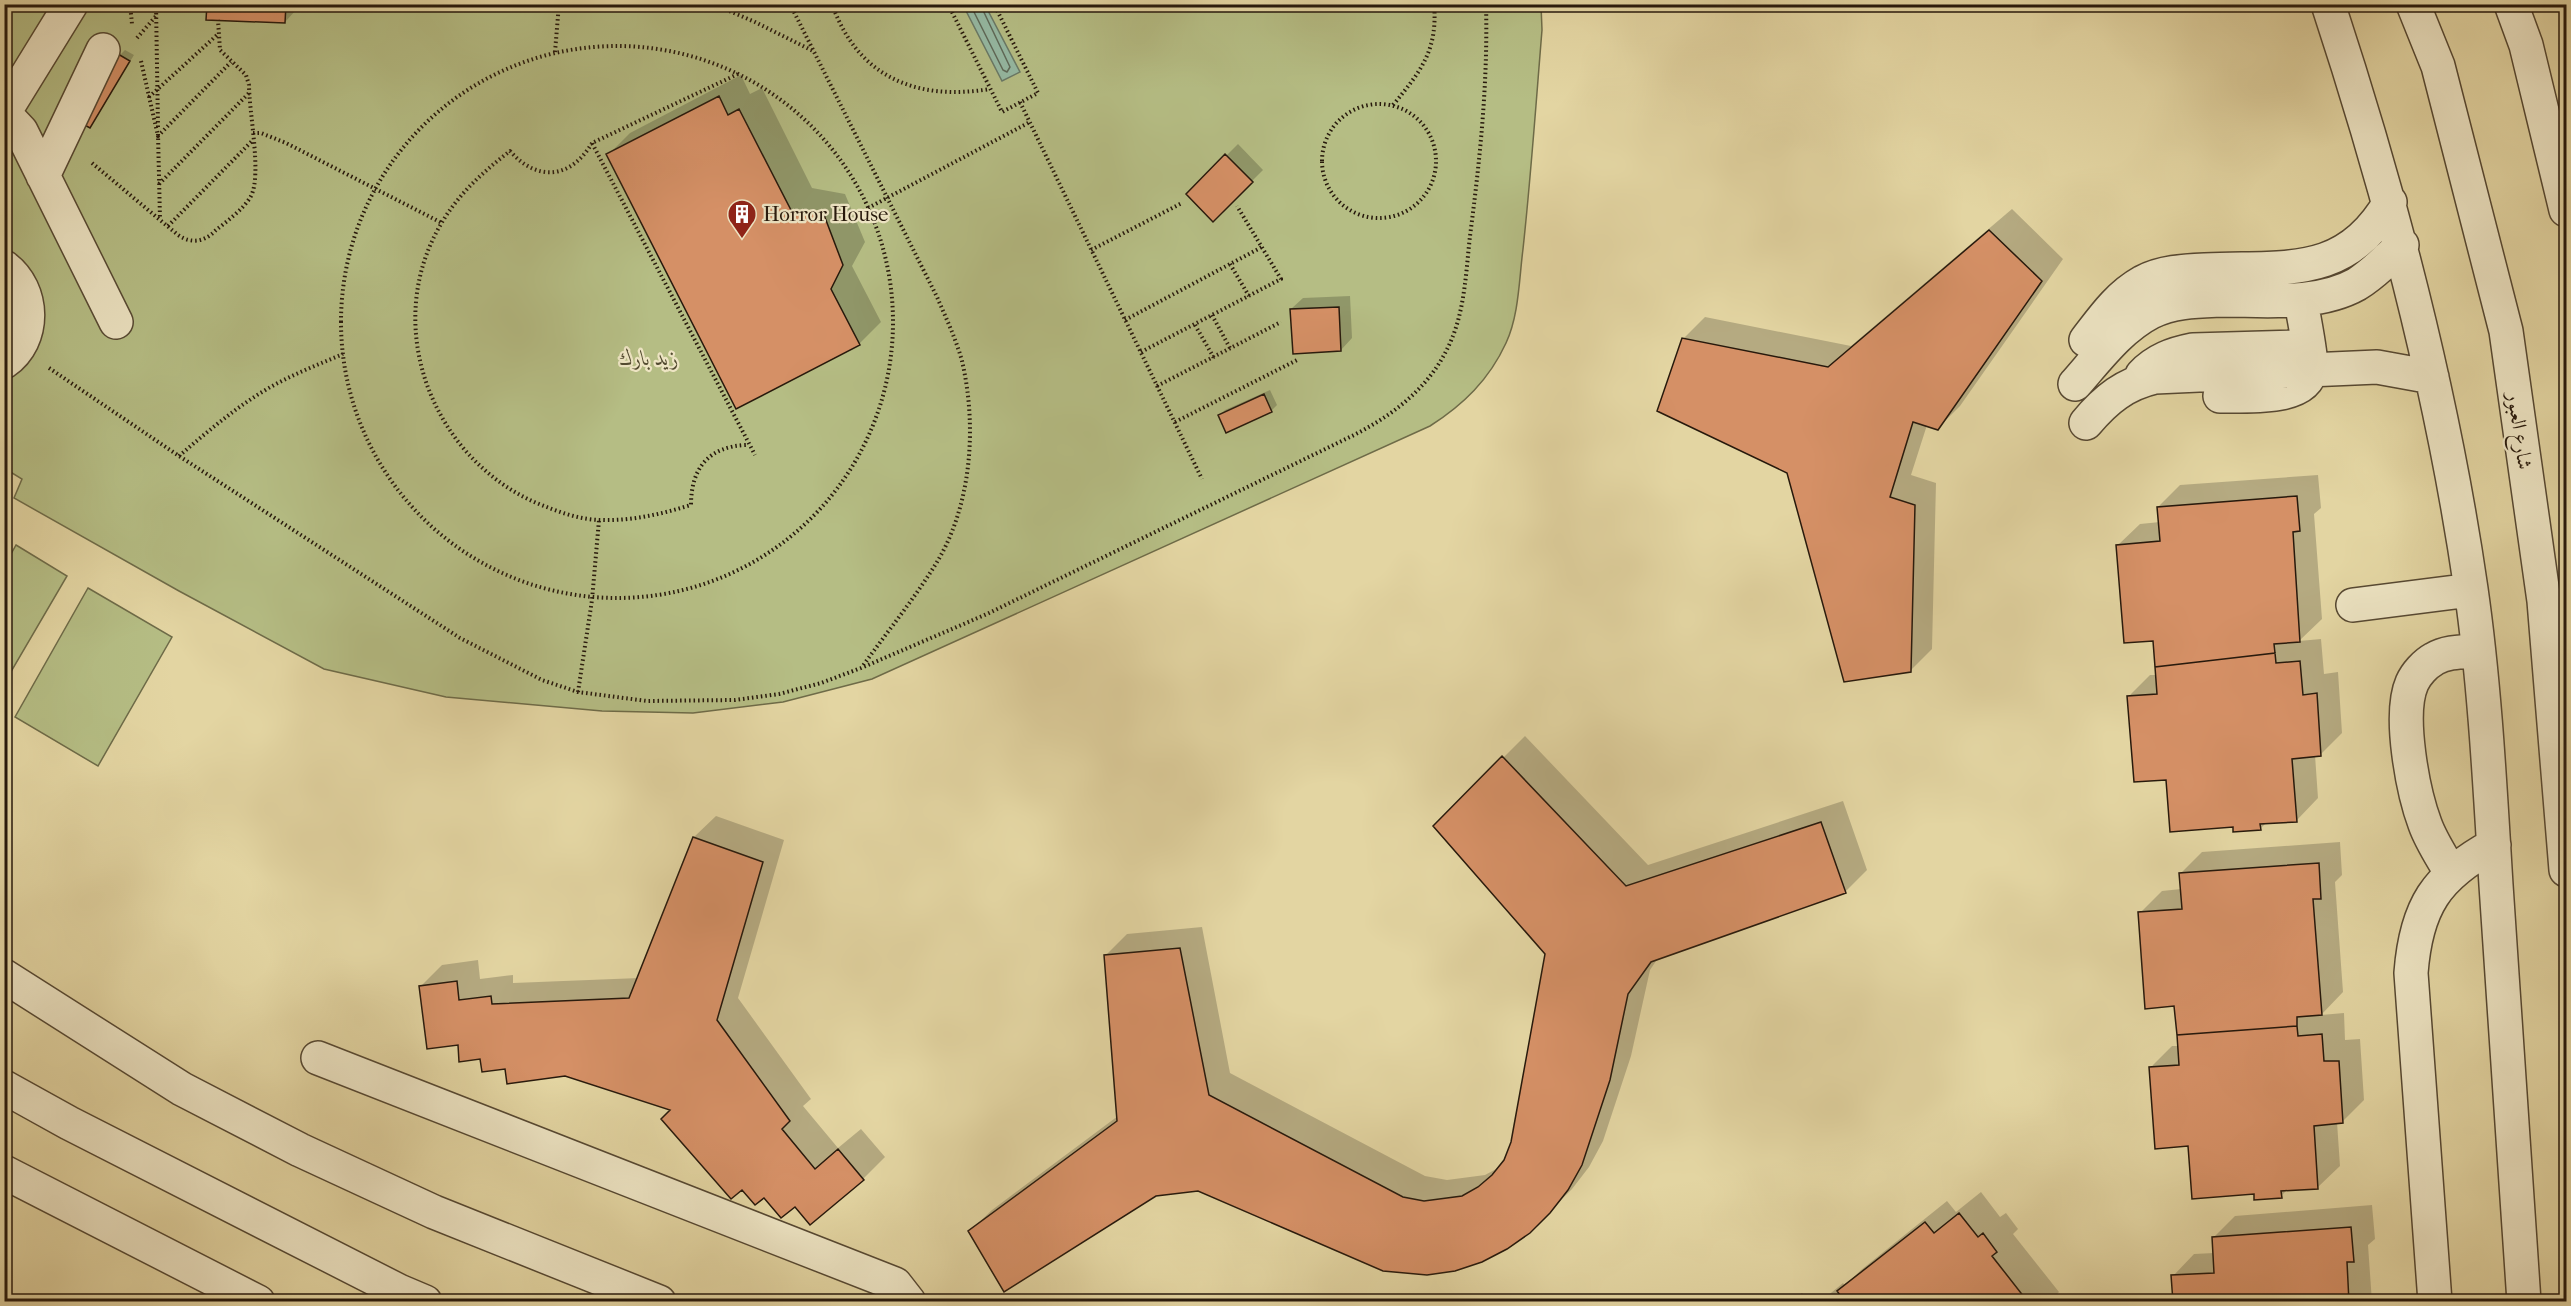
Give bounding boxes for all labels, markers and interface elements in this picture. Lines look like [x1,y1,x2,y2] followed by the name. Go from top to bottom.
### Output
[726,198,758,240] building icon: Horror House
[763,202,888,226] place label: Horror House
[619,346,679,371] park label: زيد بارك
[2496,389,2537,472] street label: شارع العبور

